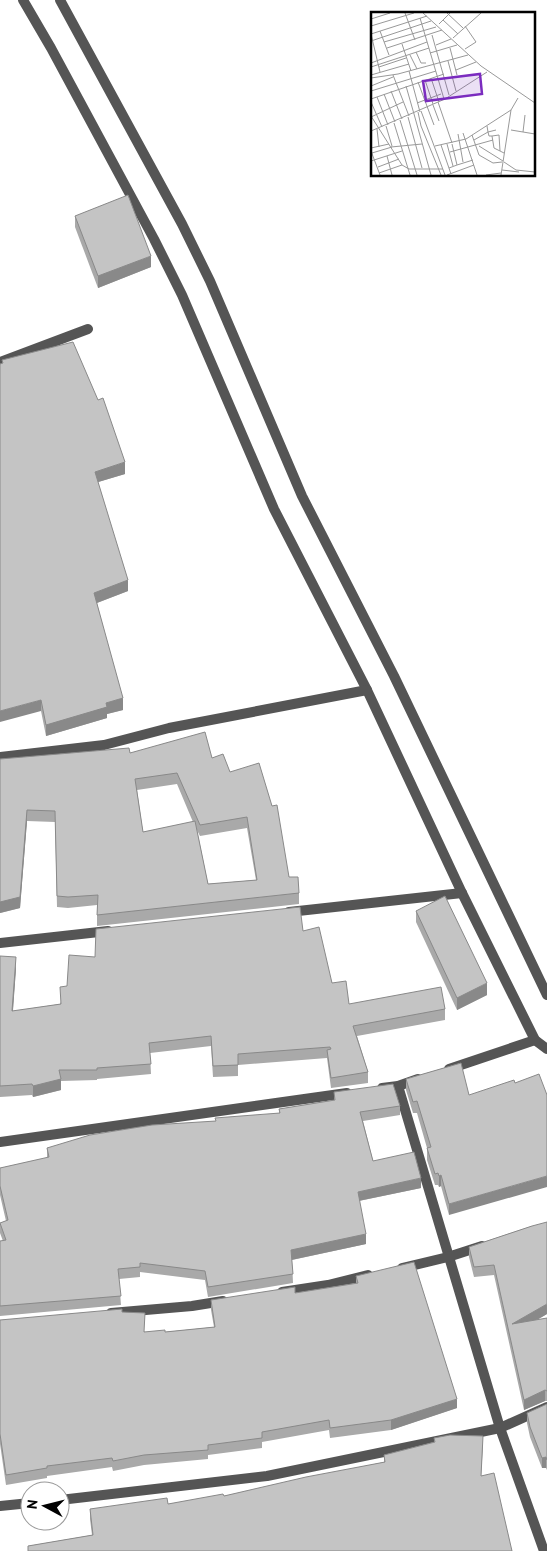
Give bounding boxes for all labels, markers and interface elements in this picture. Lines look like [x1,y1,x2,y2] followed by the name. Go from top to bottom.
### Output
[371,12,534,176] inset map
[20,1481,70,1531] north arrow
[23,1499,42,1510] text: N

